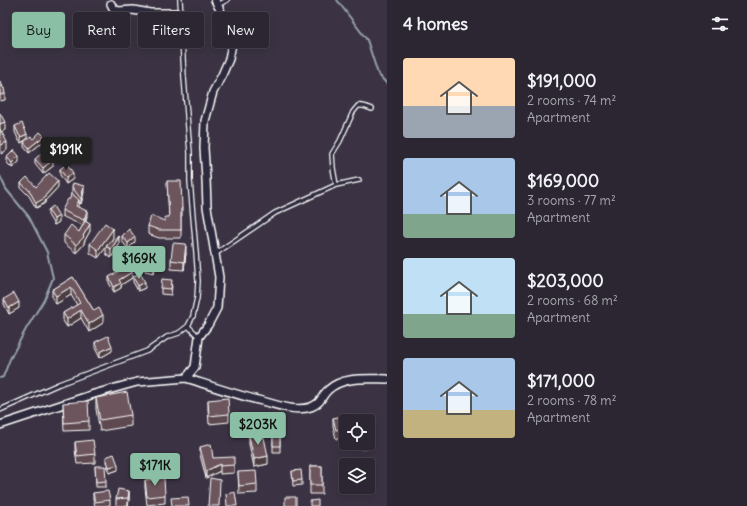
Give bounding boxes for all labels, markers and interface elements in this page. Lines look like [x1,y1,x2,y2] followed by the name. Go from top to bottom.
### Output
[12,12,65,48] chip: Buy
[73,12,130,48] chip: Rent
[138,12,204,48] chip: Filters
[212,12,269,48] chip: New
[403,13,468,35] text: 4 homes
[709,13,731,35] icon: filters
[527,70,597,92] text: $191,000
[435,74,483,122] icon: home
[527,92,616,109] text: 2 rooms · 74 m²
[527,109,590,126] text: Apartment
[38,137,94,171] pin: $191K
[50,141,82,158] text: $191K
[527,170,599,192] text: $169,000
[435,174,483,222] icon: home
[527,192,616,209] text: 3 rooms · 77 m²
[527,209,590,226] text: Apartment
[111,246,167,280] pin: $169K
[121,250,157,267] text: $169K
[527,270,604,292] text: $203,000
[435,274,483,322] icon: home
[527,292,618,309] text: 2 rooms · 68 m²
[527,309,590,326] text: Apartment
[527,370,595,392] text: $171,000
[435,374,483,422] icon: home
[527,392,617,409] text: 2 rooms · 78 m²
[527,409,590,426] text: Apartment
[230,412,286,446] pin: $203K
[339,414,375,494] map controls
[339,414,375,450] button: locate
[239,416,277,433] text: $203K
[127,453,183,487] pin: $171K
[139,457,171,474] text: $171K
[339,458,375,494] button: layers

